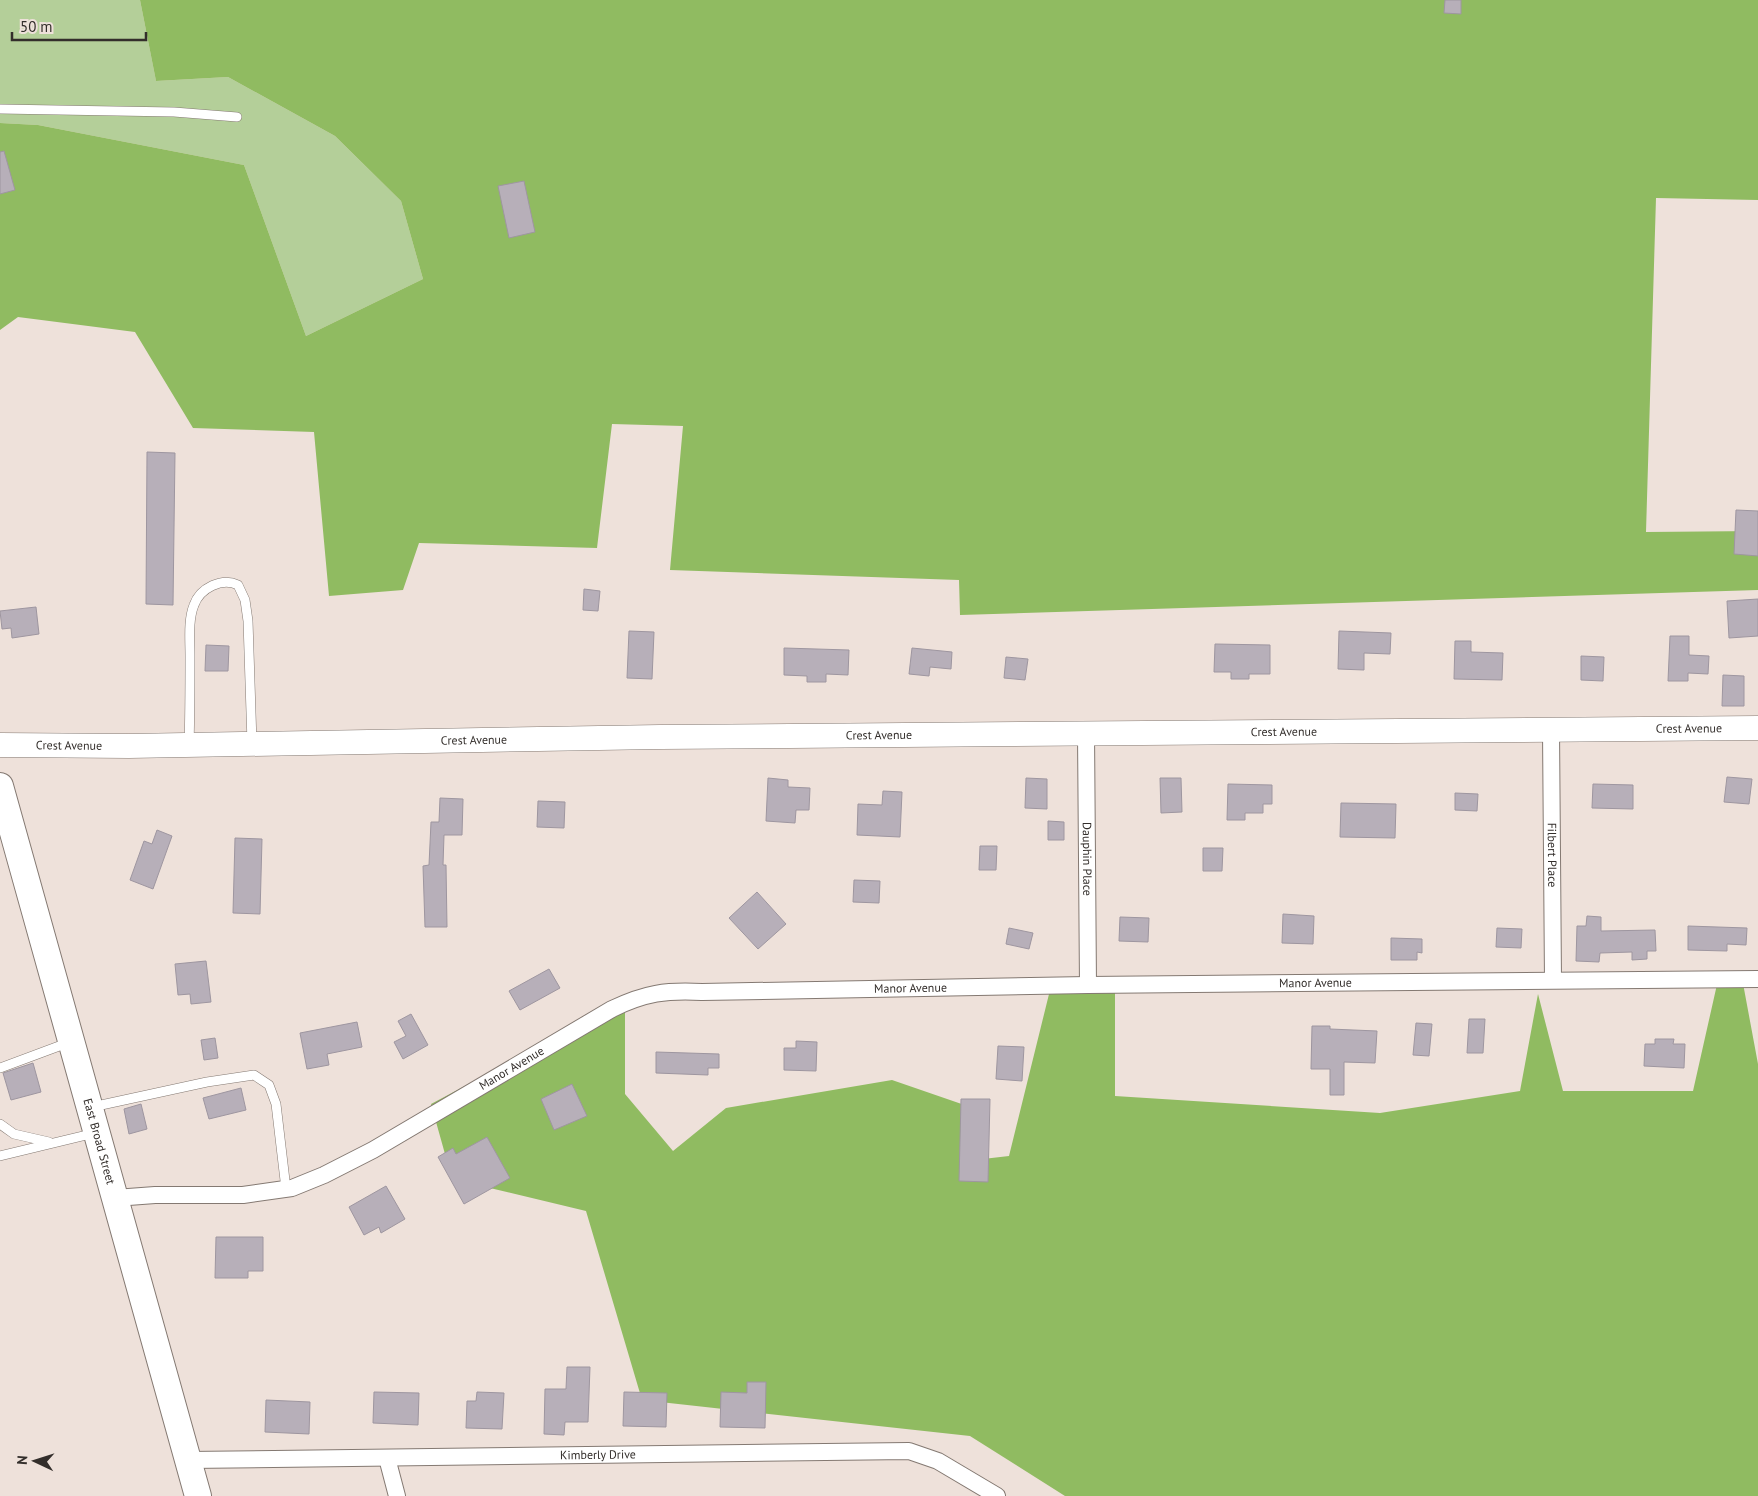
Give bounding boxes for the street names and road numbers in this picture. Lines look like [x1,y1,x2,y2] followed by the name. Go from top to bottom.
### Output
[1656,720,1722,736] street label: Crest Avenue
[1251,724,1317,739] street label: Crest Avenue
[846,727,912,742] street label: Crest Avenue
[441,732,507,748] street label: Crest Avenue
[36,737,102,753] street label: Crest Avenue
[1080,822,1095,896] street label: Dauphin Place
[1545,823,1560,887] street label: Filbert Place
[1279,975,1352,990] street label: Manor Avenue
[874,980,947,996] street label: Manor Avenue
[476,1043,546,1093] street label: Manor Avenue
[80,1097,119,1186] street label: East Broad Street
[560,1446,636,1462] street label: Kimberly Drive

